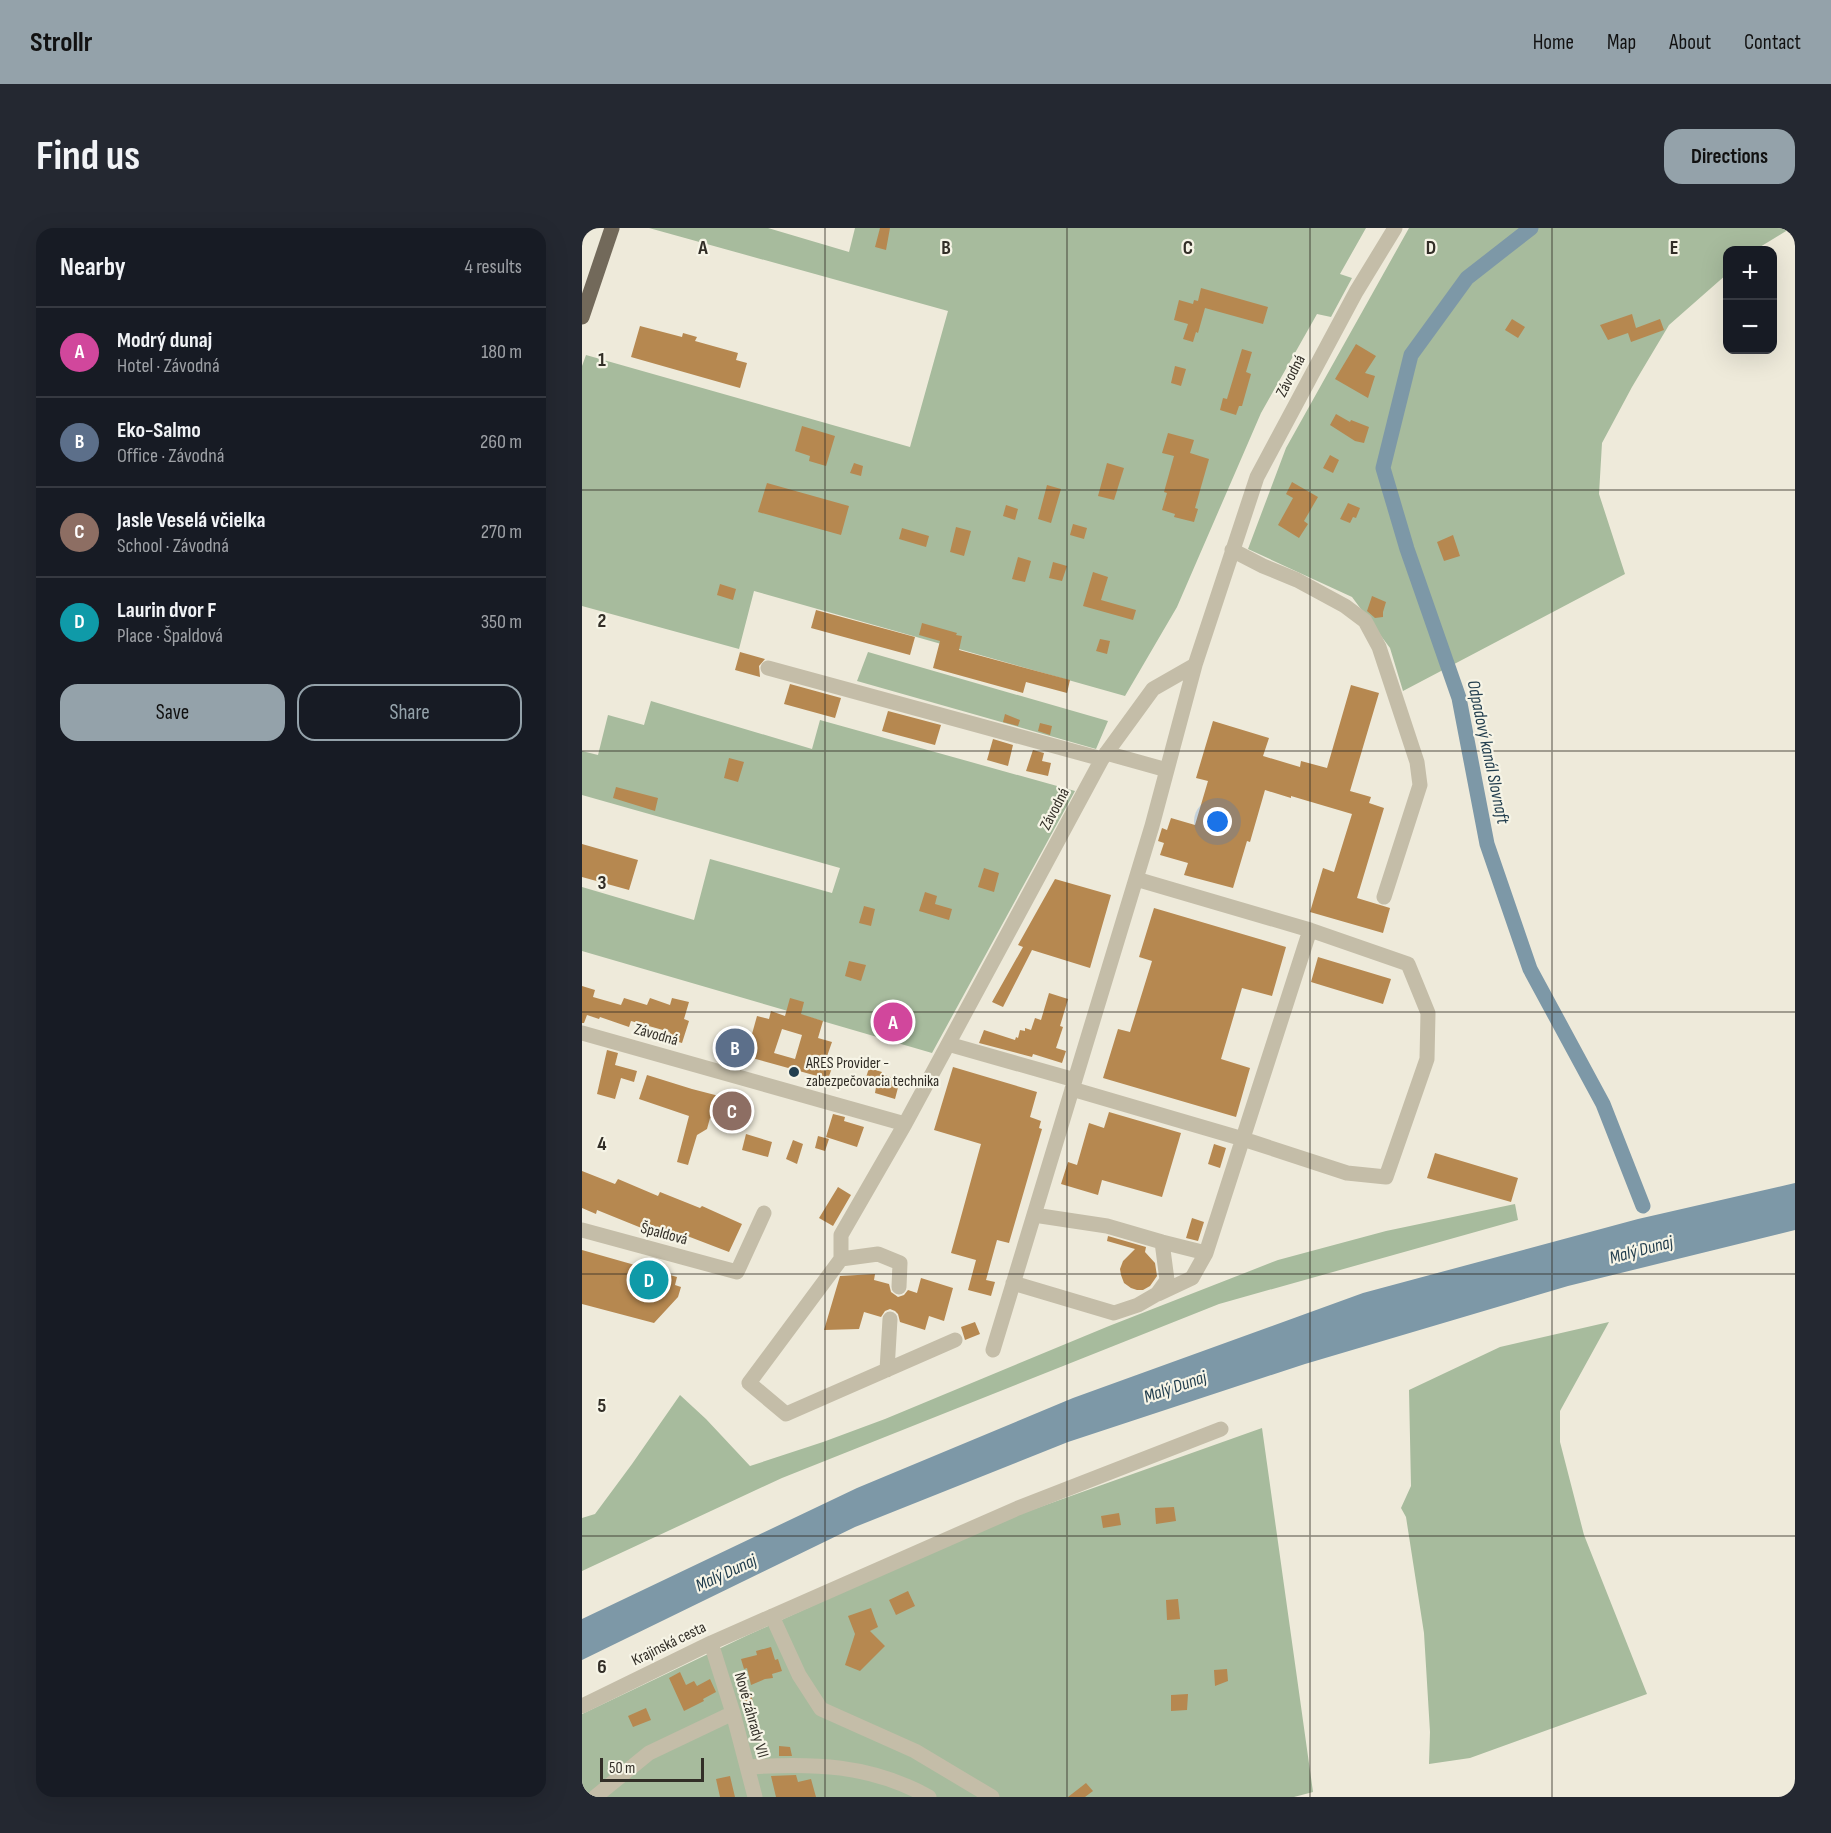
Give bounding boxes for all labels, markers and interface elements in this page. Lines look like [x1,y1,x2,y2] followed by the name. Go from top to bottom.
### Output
[30,26,92,59] text: Strollr
[1533,30,1574,55] text: Home
[1607,30,1636,55] text: Map
[1669,30,1711,55] text: About
[1744,30,1801,55] text: Contact
[1664,129,1795,184] button: Directions
[36,131,140,182] text: Find us
[697,236,708,260] text: A
[941,236,951,260] text: B
[1183,236,1193,260] text: C
[1426,236,1436,260] text: D
[1670,236,1678,260] text: E
[1723,246,1777,354] map controls
[1723,246,1777,300] button: +
[60,252,126,283] text: Nearby
[465,255,522,279] text: 4 results
[1723,300,1777,354] button: −
[117,327,212,354] text: Modrý dunaj
[75,340,84,364] text: A
[481,340,522,364] text: 180 m
[598,348,606,372] text: 1
[1272,352,1310,400] street label: Závodná
[117,354,220,378] text: Hotel · Závodná
[117,417,201,444] text: Eko-Salmo
[75,430,84,454] text: B
[480,430,522,454] text: 260 m
[117,444,224,468] text: Office · Závodná
[117,507,266,534] text: Jasle Veselá včielka
[74,520,85,544] text: C
[481,520,522,544] text: 270 m
[117,534,229,558] text: School · Závodná
[117,597,217,624] text: Laurin dvor F
[598,609,606,633] text: 2
[74,610,85,634] text: D
[481,610,522,634] text: 350 m
[117,624,223,648] text: Place · Špaldová
[1463,678,1514,826] water label: Odpadový kanál Slovnaft
[60,684,285,741] button: Save
[297,684,522,741] button: Share
[1036,785,1074,833] street label: Závodná
[1203,807,1232,836] your location
[598,871,607,895] text: 3
[874,1000,912,1044] pin: A
[632,1020,680,1050] street label: Závodná
[716,1026,754,1070] pin: B
[805,1054,939,1091] place label: ARES Provider - zabezpečovacia technika
[787,1065,801,1079] marker: ARES Provider - zabezpečovacia technika
[712,1088,752,1134] pin: C
[597,1132,607,1156] text: 4
[638,1219,690,1249] street label: Špaldová
[1607,1231,1676,1269] water label: Malý Dunaj
[630,1258,668,1302] pin: D
[1141,1366,1210,1407] water label: Malý Dunaj
[598,1394,607,1418] text: 5
[692,1549,761,1596] water label: Malý Dunaj
[629,1618,709,1670] street label: Krajinská cesta
[597,1655,607,1679] text: 6
[730,1670,772,1760] street label: Nové záhrady VII
[600,1755,704,1782] scale bar
[609,1759,635,1778] text: 50 m

